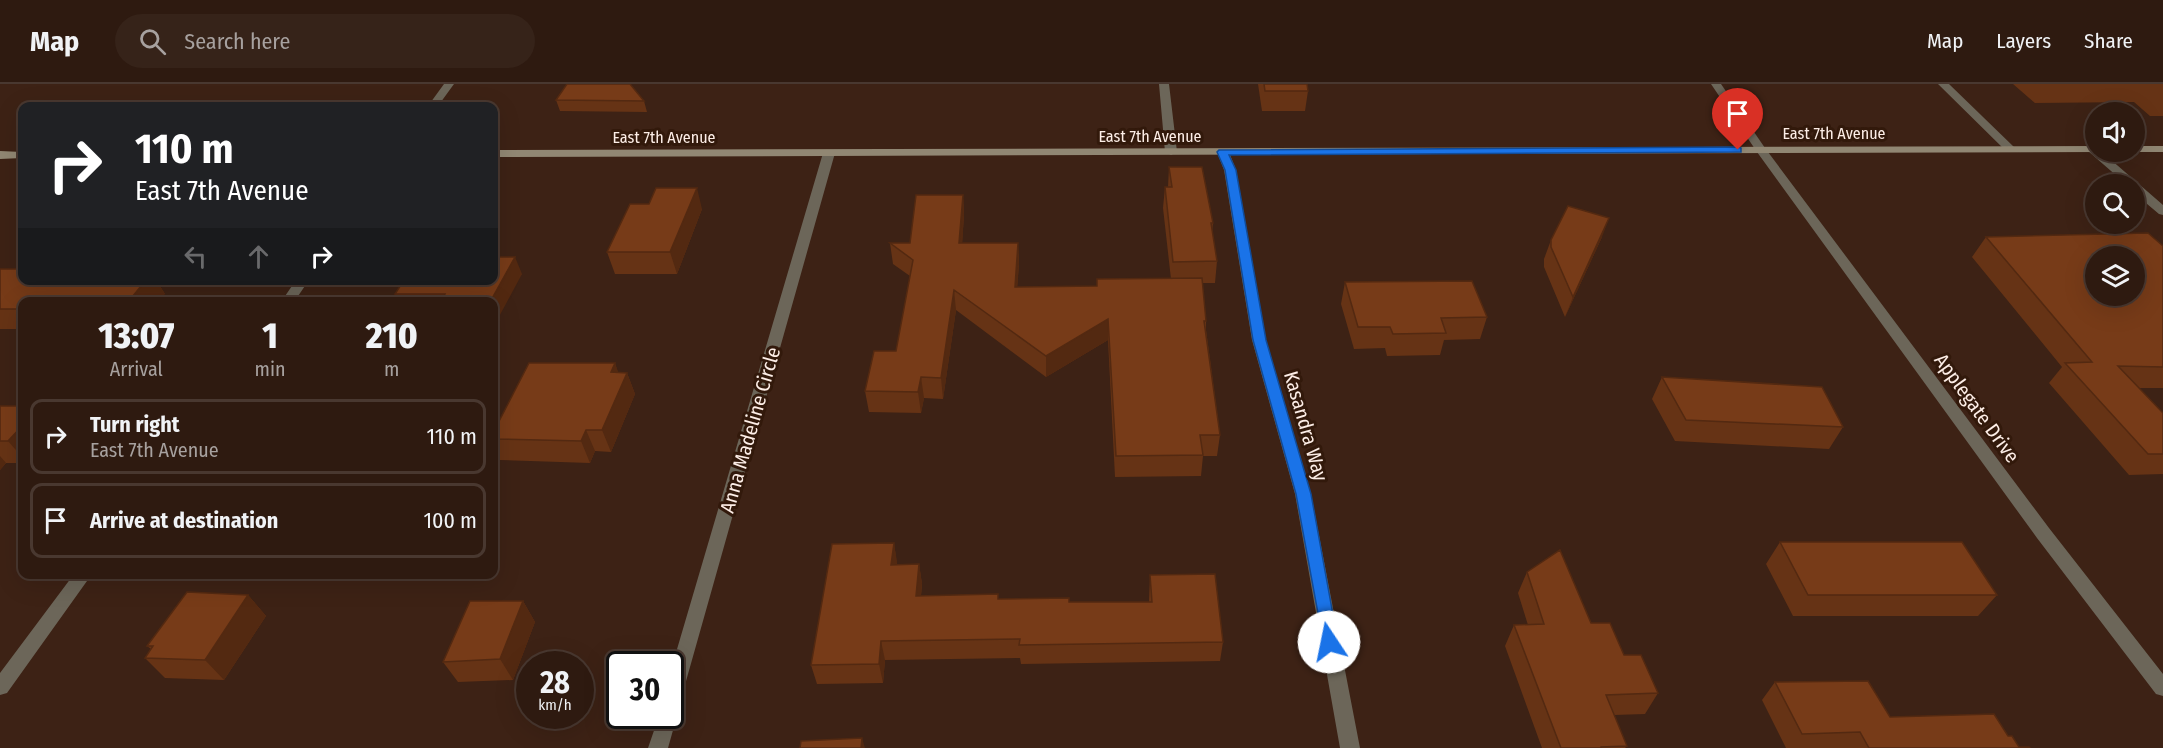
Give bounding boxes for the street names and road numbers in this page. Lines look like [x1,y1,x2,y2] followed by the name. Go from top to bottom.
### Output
[1783,124,1886,143] street label: East 7th Avenue
[1099,127,1202,146] street label: East 7th Avenue
[613,128,716,147] street label: East 7th Avenue
[715,344,785,516] street label: Anna Madeline Circle
[1929,349,2025,467] street label: Applegate Drive
[1279,368,1333,484] street label: Kasandra Way

